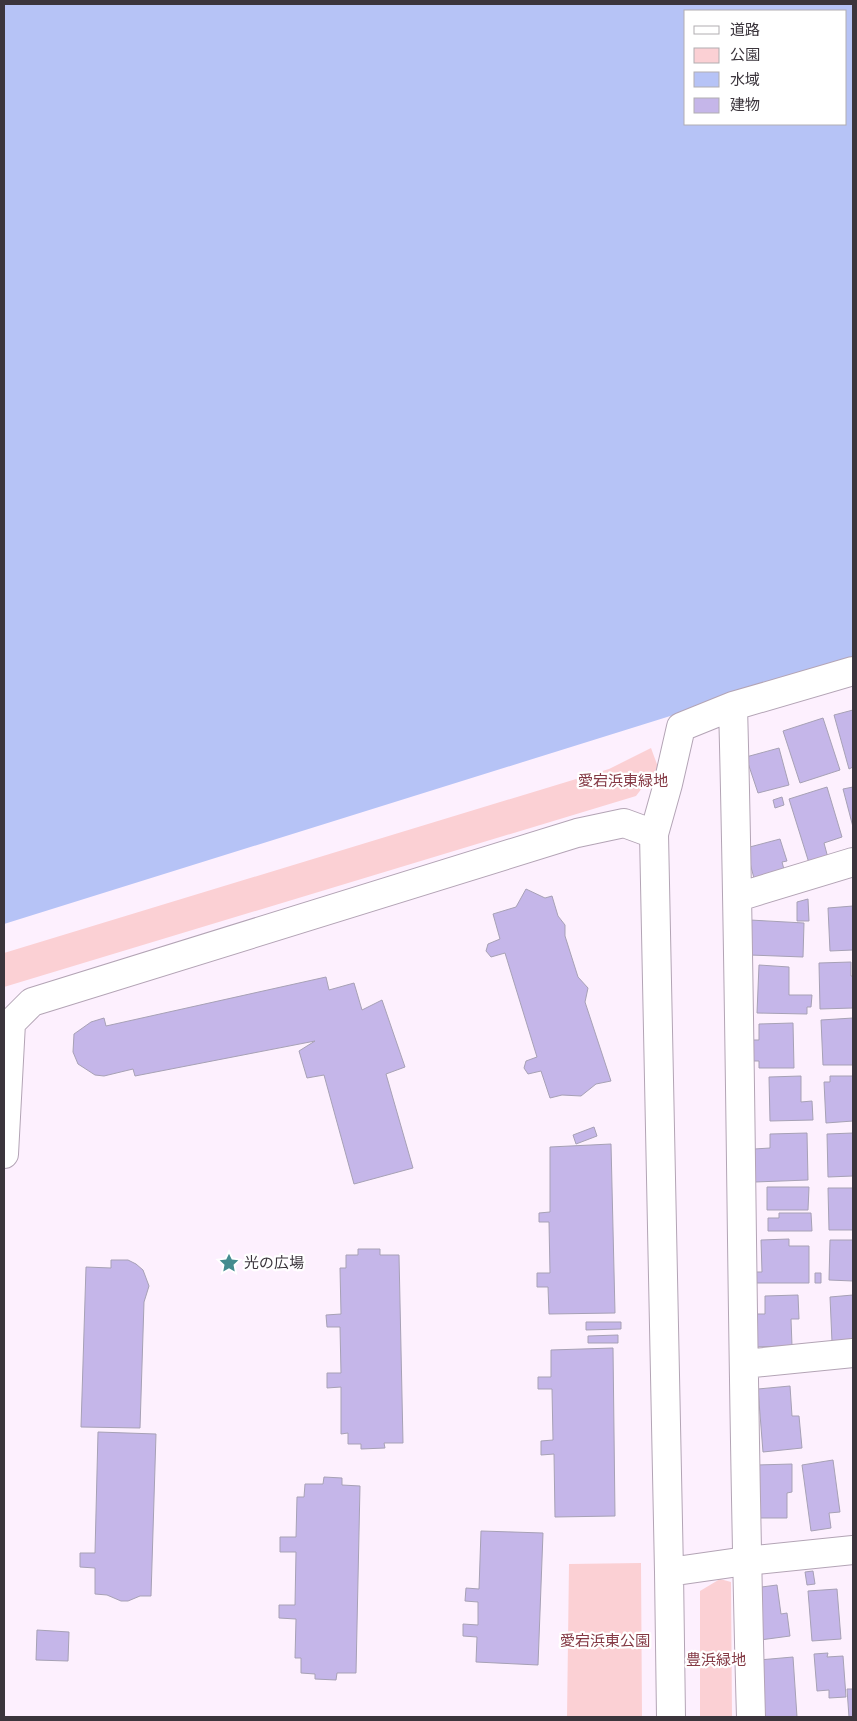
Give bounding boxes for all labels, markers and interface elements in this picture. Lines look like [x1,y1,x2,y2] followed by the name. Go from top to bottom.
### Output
[684,10,847,125] legend
[730,21,760,39] text: 道路
[730,46,760,64] text: 公園
[730,71,760,89] text: 水域
[730,96,760,114] text: 建物
[578,772,668,790] park label: 愛宕浜東緑地
[218,1252,240,1274] place icon: 光の広場
[244,1254,304,1272] place label: 光の広場
[560,1632,650,1650] park label: 愛宕浜東公園
[686,1651,746,1669] park label: 豊浜緑地

